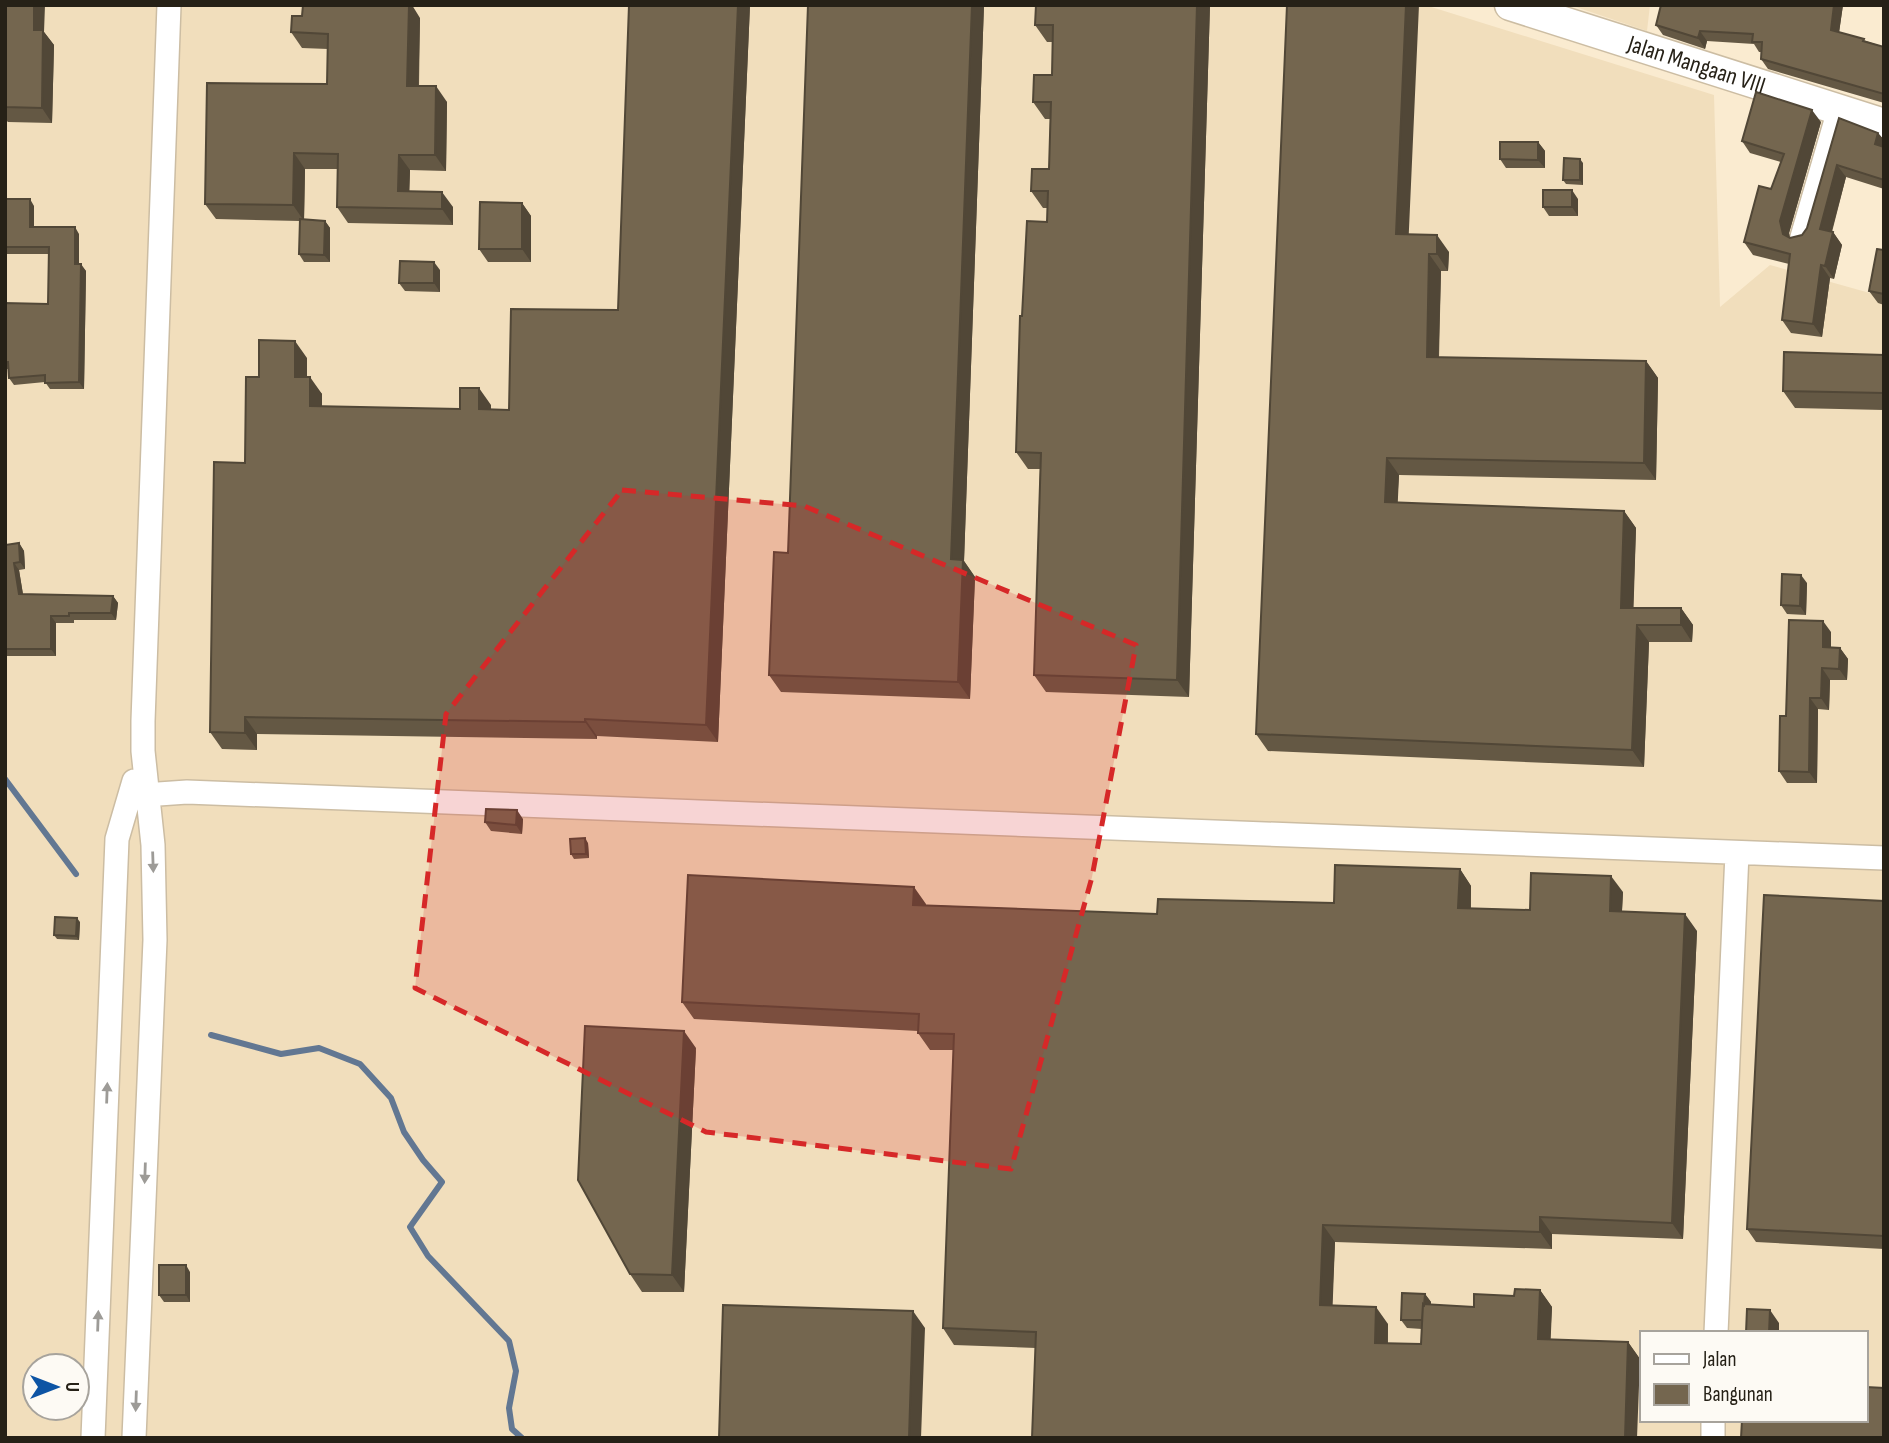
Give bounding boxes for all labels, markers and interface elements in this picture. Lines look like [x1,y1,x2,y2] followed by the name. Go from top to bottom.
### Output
[1623,29,1769,100] street label: Jalan Mangaan VIII
[148,851,159,873] one-way arrow
[101,1082,112,1104] one-way arrow
[140,1163,151,1185] one-way arrow
[92,1309,103,1331] one-way arrow
[1640,1331,1868,1422] legend
[1702,1347,1736,1372] text: Jalan
[21,1352,91,1422] north arrow
[60,1382,83,1392] text: U
[1703,1382,1773,1407] text: Bangunan
[130,1390,141,1412] one-way arrow

